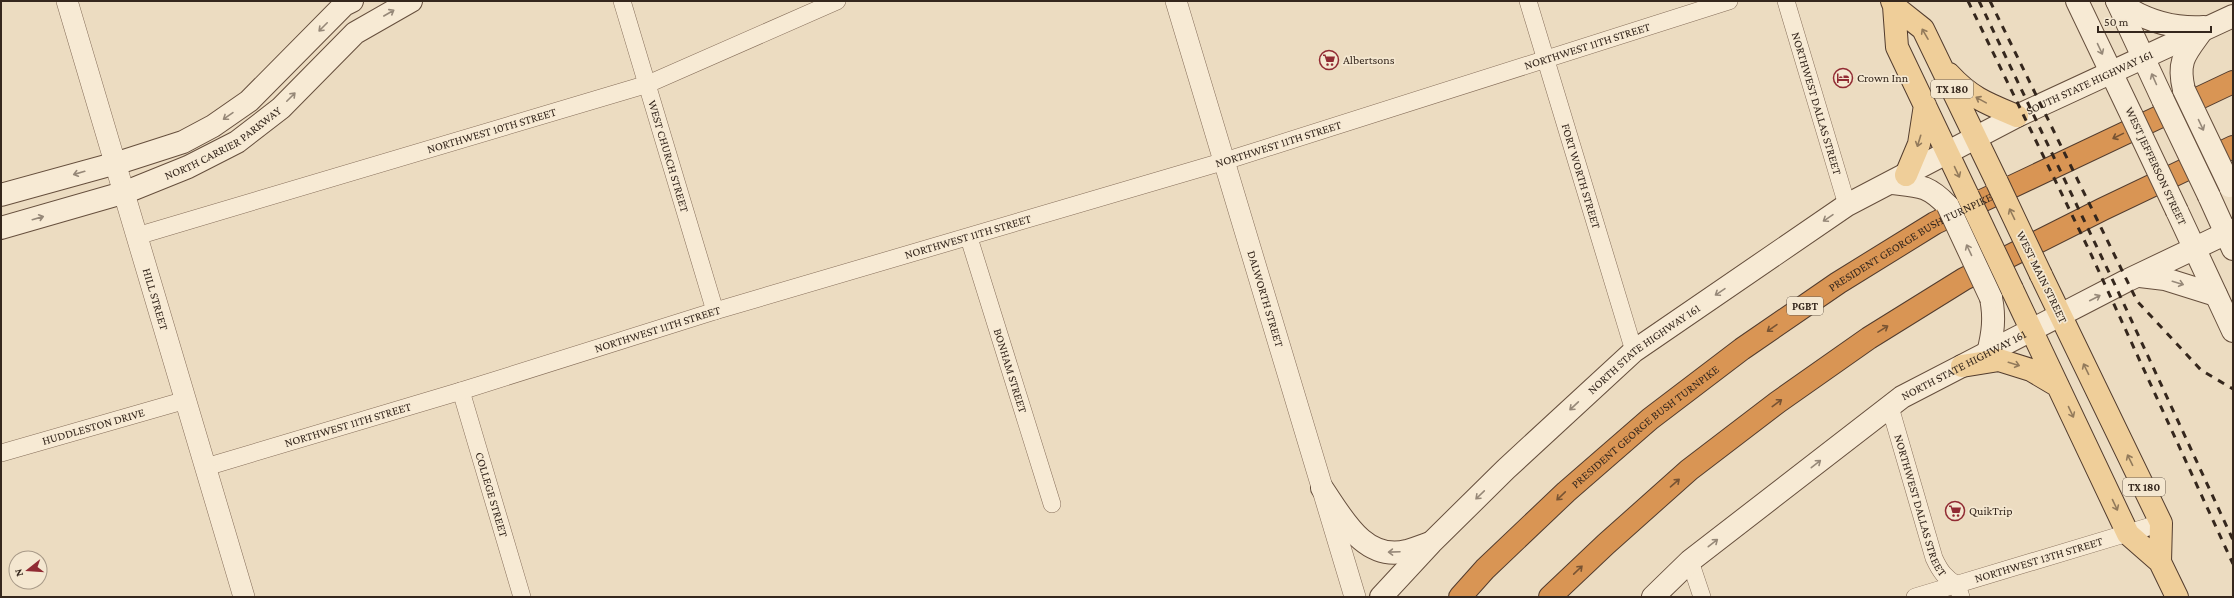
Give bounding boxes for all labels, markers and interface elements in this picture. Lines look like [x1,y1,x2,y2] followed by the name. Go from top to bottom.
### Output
[2098,8,2211,34] scale bar
[383,9,395,17] one-way arrow
[2104,15,2129,29] text: 50 m
[1522,19,1652,73] street label: NORTHWEST 11TH STREET
[318,22,328,32] one-way arrow
[1921,28,1928,40] one-way arrow
[1789,30,1845,177] street label: NORTHWEST DALLAS STREET
[2097,43,2104,55] one-way arrow
[2024,47,2155,118] street label: SOUTH STATE HIGHWAY 161
[1318,49,1340,71] supermarket icon: Albertsons
[1343,53,1395,67] place label: Albertsons
[1832,67,1854,89] hotel icon: Crown Inn
[1857,71,1909,85] place label: Crown Inn
[2150,73,2157,85] one-way arrow
[1931,80,1973,98] road number: TX 180
[287,92,296,102] one-way arrow
[1976,96,1988,104] one-way arrow
[645,98,692,215] street label: WEST CHURCH STREET
[162,103,285,183] street label: NORTH CARRIER PARKWAY
[425,105,558,156] street label: NORTHWEST 10TH STREET
[2122,105,2190,228] street label: WEST JEFFERSON STREET
[223,112,234,120] one-way arrow
[1214,117,1344,170] street label: NORTHWEST 11TH STREET
[2198,119,2205,131] one-way arrow
[1558,122,1604,231] street label: FORT WORTH STREET
[2112,133,2124,140] one-way arrow
[1915,134,1922,147] one-way arrow
[1953,165,1961,177] one-way arrow
[73,170,86,177] one-way arrow
[1826,190,1995,294] street label: PRESIDENT GEORGE BUSH TURNPIKE
[2008,209,2015,221] one-way arrow
[903,211,1033,262] street label: NORTHWEST 11TH STREET
[32,214,45,221] one-way arrow
[1822,214,1833,222] one-way arrow
[2014,229,2071,326] street label: WEST MAIN STREET
[1965,245,1972,257] one-way arrow
[1244,249,1287,349] street label: DALWORTH STREET
[140,266,172,332] street label: HILL STREET
[2171,280,2184,287] one-way arrow
[1715,288,1726,296] one-way arrow
[2089,294,2101,301] one-way arrow
[1787,297,1823,315] road number: PGBT
[1585,301,1703,397] street label: NORTH STATE HIGHWAY 161
[593,303,723,356] street label: NORTHWEST 11TH STREET
[1767,324,1778,332] one-way arrow
[1877,324,1889,332] one-way arrow
[991,327,1030,415] street label: BONHAM STREET
[1899,327,2029,403] street label: NORTH STATE HIGHWAY 161
[2008,361,2021,368] one-way arrow
[1568,362,1722,491] street label: PRESIDENT GEORGE BUSH TURNPIKE
[2082,364,2089,376] one-way arrow
[283,399,413,450] street label: NORTHWEST 11TH STREET
[1771,399,1782,407] one-way arrow
[1569,401,1579,411] one-way arrow
[40,405,147,448] street label: HUDDLESTON DRIVE
[2068,406,2075,418] one-way arrow
[1891,433,1950,580] street label: NORTHWEST DALLAS STREET
[472,450,511,539] street label: COLLEGE STREET
[2126,454,2133,466] one-way arrow
[1811,459,1822,468] one-way arrow
[2123,478,2165,496] road number: TX 180
[1669,479,1680,488] one-way arrow
[1475,490,1485,500] one-way arrow
[1556,491,1566,501] one-way arrow
[2112,499,2119,511] one-way arrow
[1944,500,1966,522] supermarket icon: QuikTrip
[1969,504,2013,518] place label: QuikTrip
[1973,534,2105,586] street label: NORTHWEST 13TH STREET
[1708,539,1719,547] one-way arrow
[1388,548,1401,556] one-way arrow
[8,550,48,590] north arrow
[1573,565,1583,575] one-way arrow
[11,567,25,578] text: N

